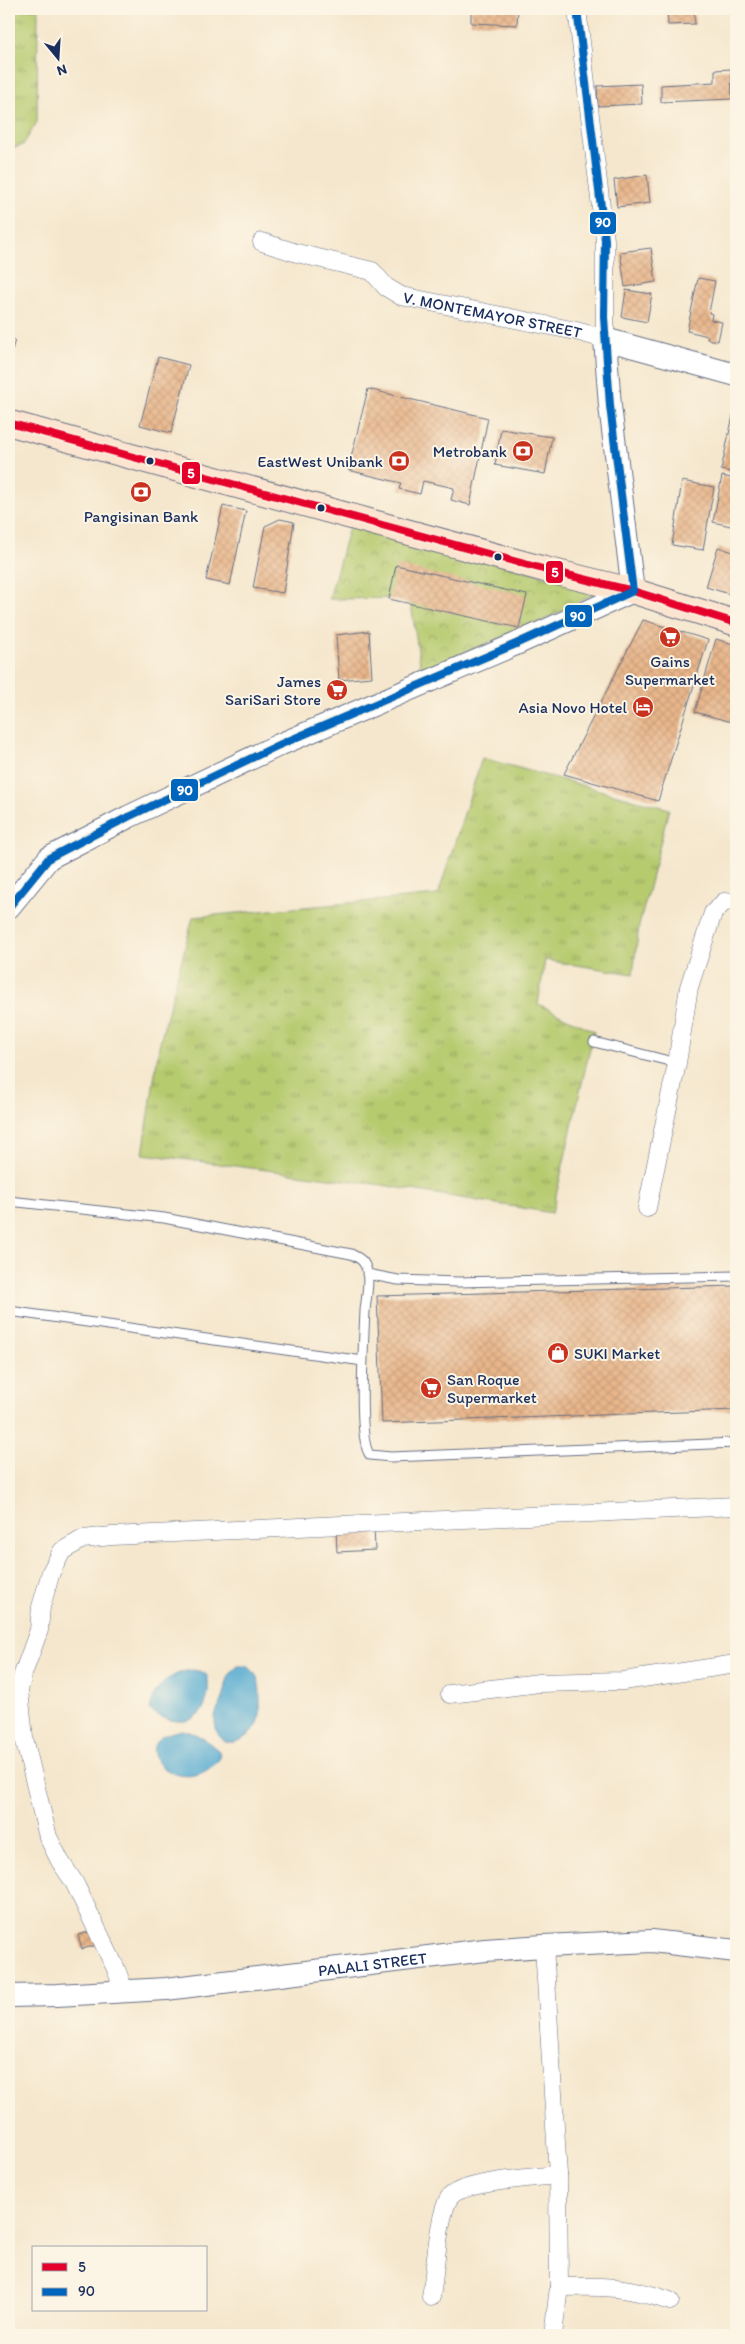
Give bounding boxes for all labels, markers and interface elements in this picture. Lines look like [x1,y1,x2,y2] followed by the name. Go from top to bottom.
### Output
[32,32,82,82] north arrow
[55,60,69,79] text: N
[589,211,617,235] line badge: 90
[595,214,611,231] text: 90
[402,287,584,342] street label: V. MONTEMAYOR STREET
[511,439,535,463] bank icon: Metrobank
[433,442,507,461] place label: Metrobank
[387,449,411,473] bank icon: EastWest Unibank
[258,452,383,471] place label: EastWest Unibank
[145,456,155,466] unlabelled marker
[181,461,201,485] line badge: 5
[187,465,195,482] text: 5
[129,480,153,504] bank icon: Pangisinan Bank
[316,503,326,513] unlabelled marker
[84,507,199,526] place label: Pangisinan Bank
[493,552,503,562] unlabelled marker
[545,560,564,584] line badge: 5
[551,564,559,581] text: 5
[564,604,593,628] line badge: 90
[570,608,586,625] text: 90
[658,625,682,649] supermarket icon: Gains Supermarket
[625,652,715,689] place label: Gains Supermarket
[225,672,321,709] place label: James SariSari Store
[325,678,349,702] supermarket icon: James SariSari Store
[631,695,655,719] hotel icon: Asia Novo Hotel
[518,698,627,717] place label: Asia Novo Hotel
[170,778,199,802] line badge: 90
[177,782,193,799] text: 90
[546,1341,570,1365] shop icon: SUKI Market
[574,1344,660,1363] place label: SUKI Market
[447,1370,537,1407] place label: San Roque Supermarket
[419,1376,443,1400] supermarket icon: San Roque Supermarket
[317,1948,428,1980] street label: PALALI STREET
[32,2246,208,2312] legend
[78,2258,86,2276] text: 5
[78,2282,95,2300] text: 90

